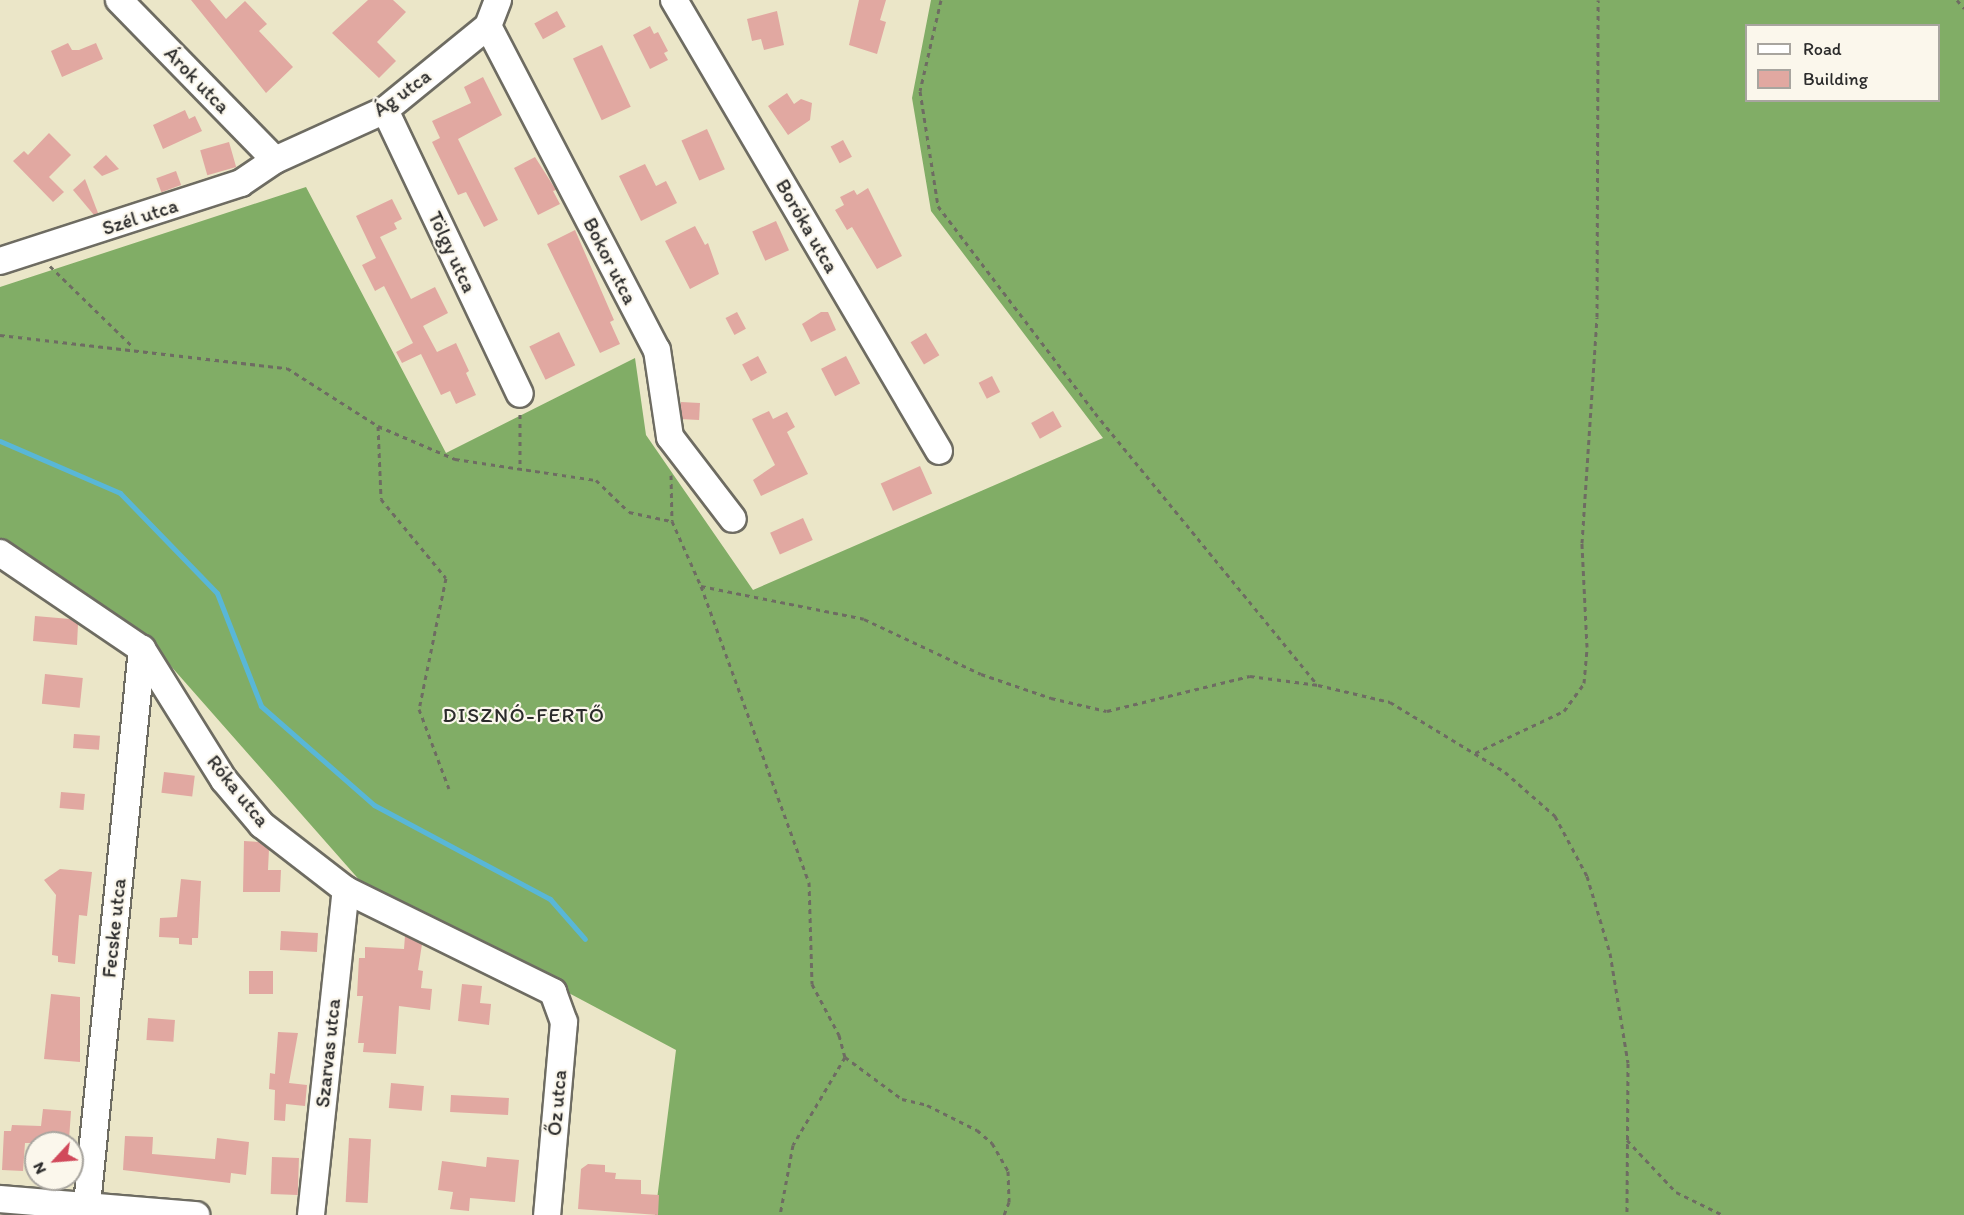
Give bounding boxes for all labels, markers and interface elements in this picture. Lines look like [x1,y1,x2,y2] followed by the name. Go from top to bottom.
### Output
[1745,24,1940,102] legend
[1803,38,1842,60] text: Road
[159,42,235,118] street label: Árok utca
[369,64,435,122] street label: Ág utca
[1803,68,1868,90] text: Building
[771,175,843,277] street label: Boróka utca
[99,194,181,240] street label: Szél utca
[423,208,481,296] street label: Tölgy utca
[578,214,642,308] street label: Bokor utca
[442,702,606,728] district label: DISZNÓ-FERTŐ
[202,750,274,832] street label: Róka utca
[97,877,131,979] street label: Fecske utca
[310,998,346,1108] street label: Szarvas utca
[542,1069,572,1137] street label: Őz utca
[24,1131,84,1191] north arrow
[28,1159,50,1177] text: N

